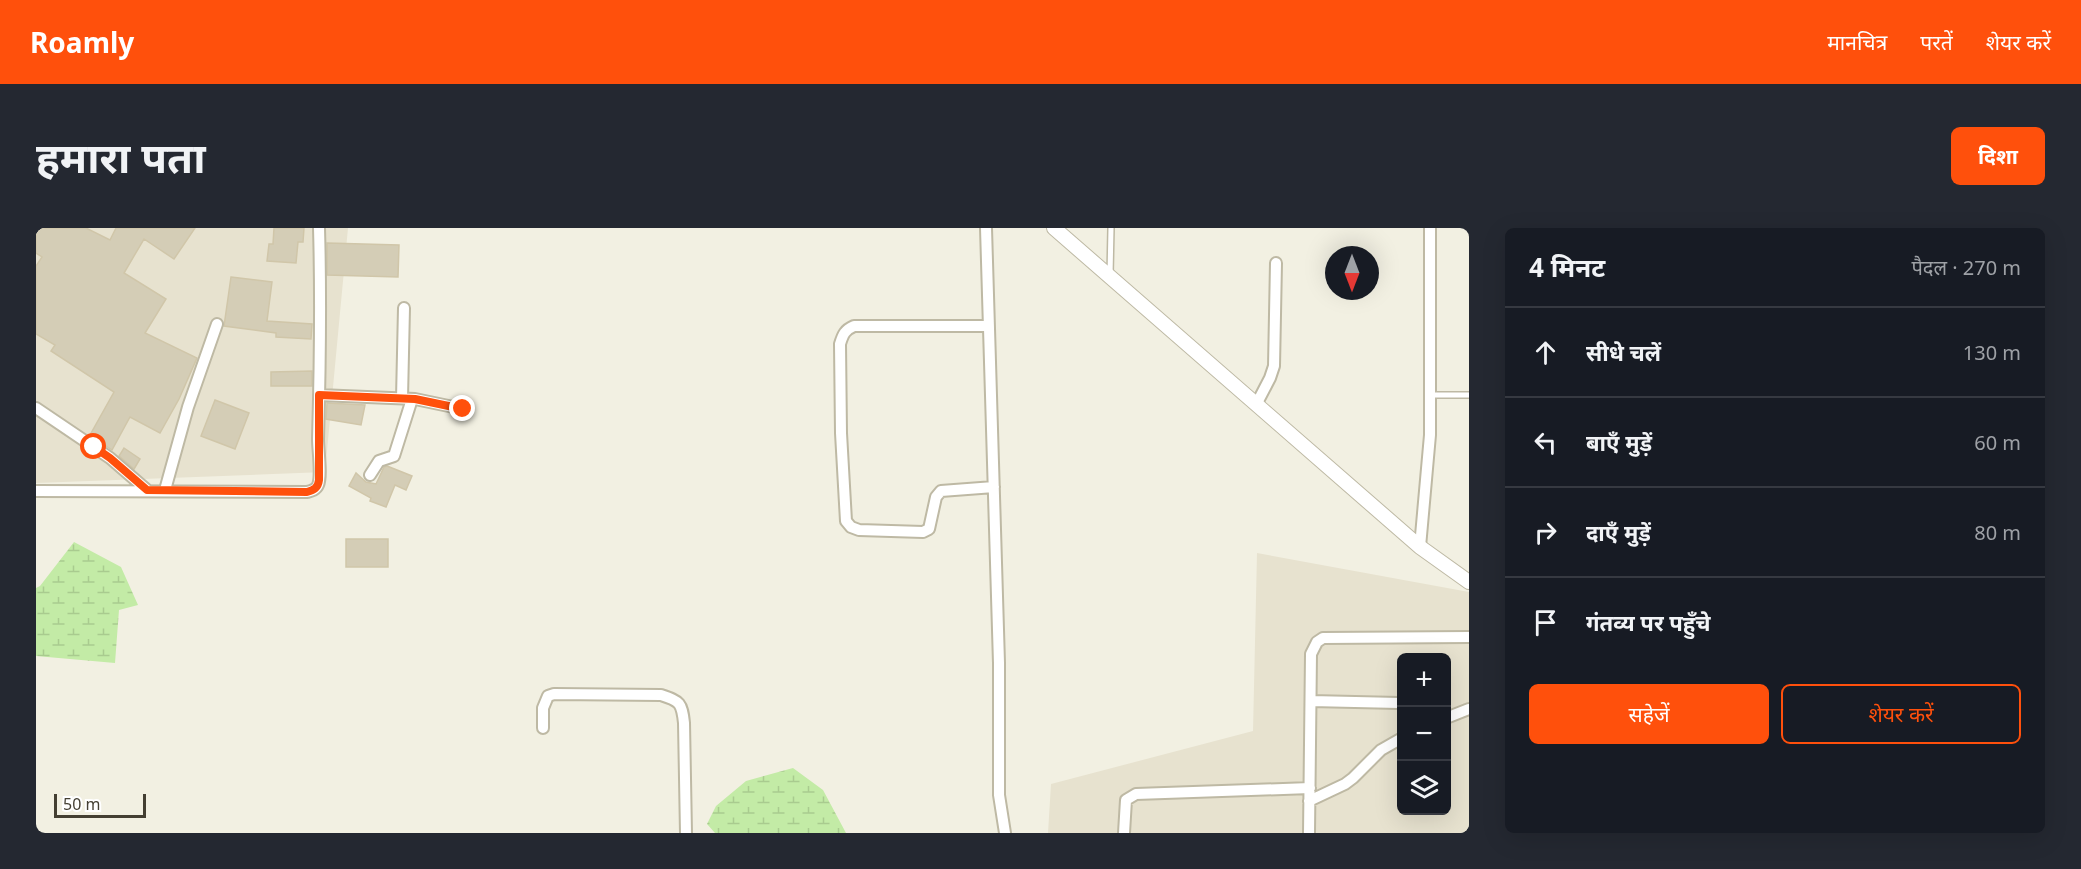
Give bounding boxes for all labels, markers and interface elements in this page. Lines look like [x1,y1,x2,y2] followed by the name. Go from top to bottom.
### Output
[30,23,134,61] text: Roamly
[1827,28,1887,56] text: मानचित्र
[1920,28,1953,56] text: परतें
[1986,28,2051,56] text: शेयर करें
[1951,127,2045,185] button: दिशा
[36,128,206,185] text: हमारा पता
[1325,246,1379,300] north arrow
[1529,249,1605,285] text: 4 मिनट
[1911,254,2021,281] text: पैदल · 270 m
[1529,336,1562,369] icon: ahead
[1586,337,1661,367] text: सीधे चलें
[1963,339,2021,366] text: 130 m
[449,395,475,421] route end
[1529,426,1562,459] icon: left
[1586,427,1652,457] text: बाएँ मुड़ें
[1974,429,2021,456] text: 60 m
[80,433,106,459] route start
[1529,516,1562,549] icon: right
[1586,517,1651,547] text: दाएँ मुड़ें
[1974,519,2021,546] text: 80 m
[1529,606,1562,639] icon: arrive
[1586,607,1711,637] text: गंतव्य पर पहुँचे
[1397,653,1451,815] map controls
[1397,653,1451,707] button: +
[1529,684,1769,744] button: सहेजें
[1781,684,2021,744] button: शेयर करें
[1397,707,1451,761] button: −
[1397,761,1451,815] button: layers
[54,791,146,818] scale bar
[63,793,100,815] text: 50 m

